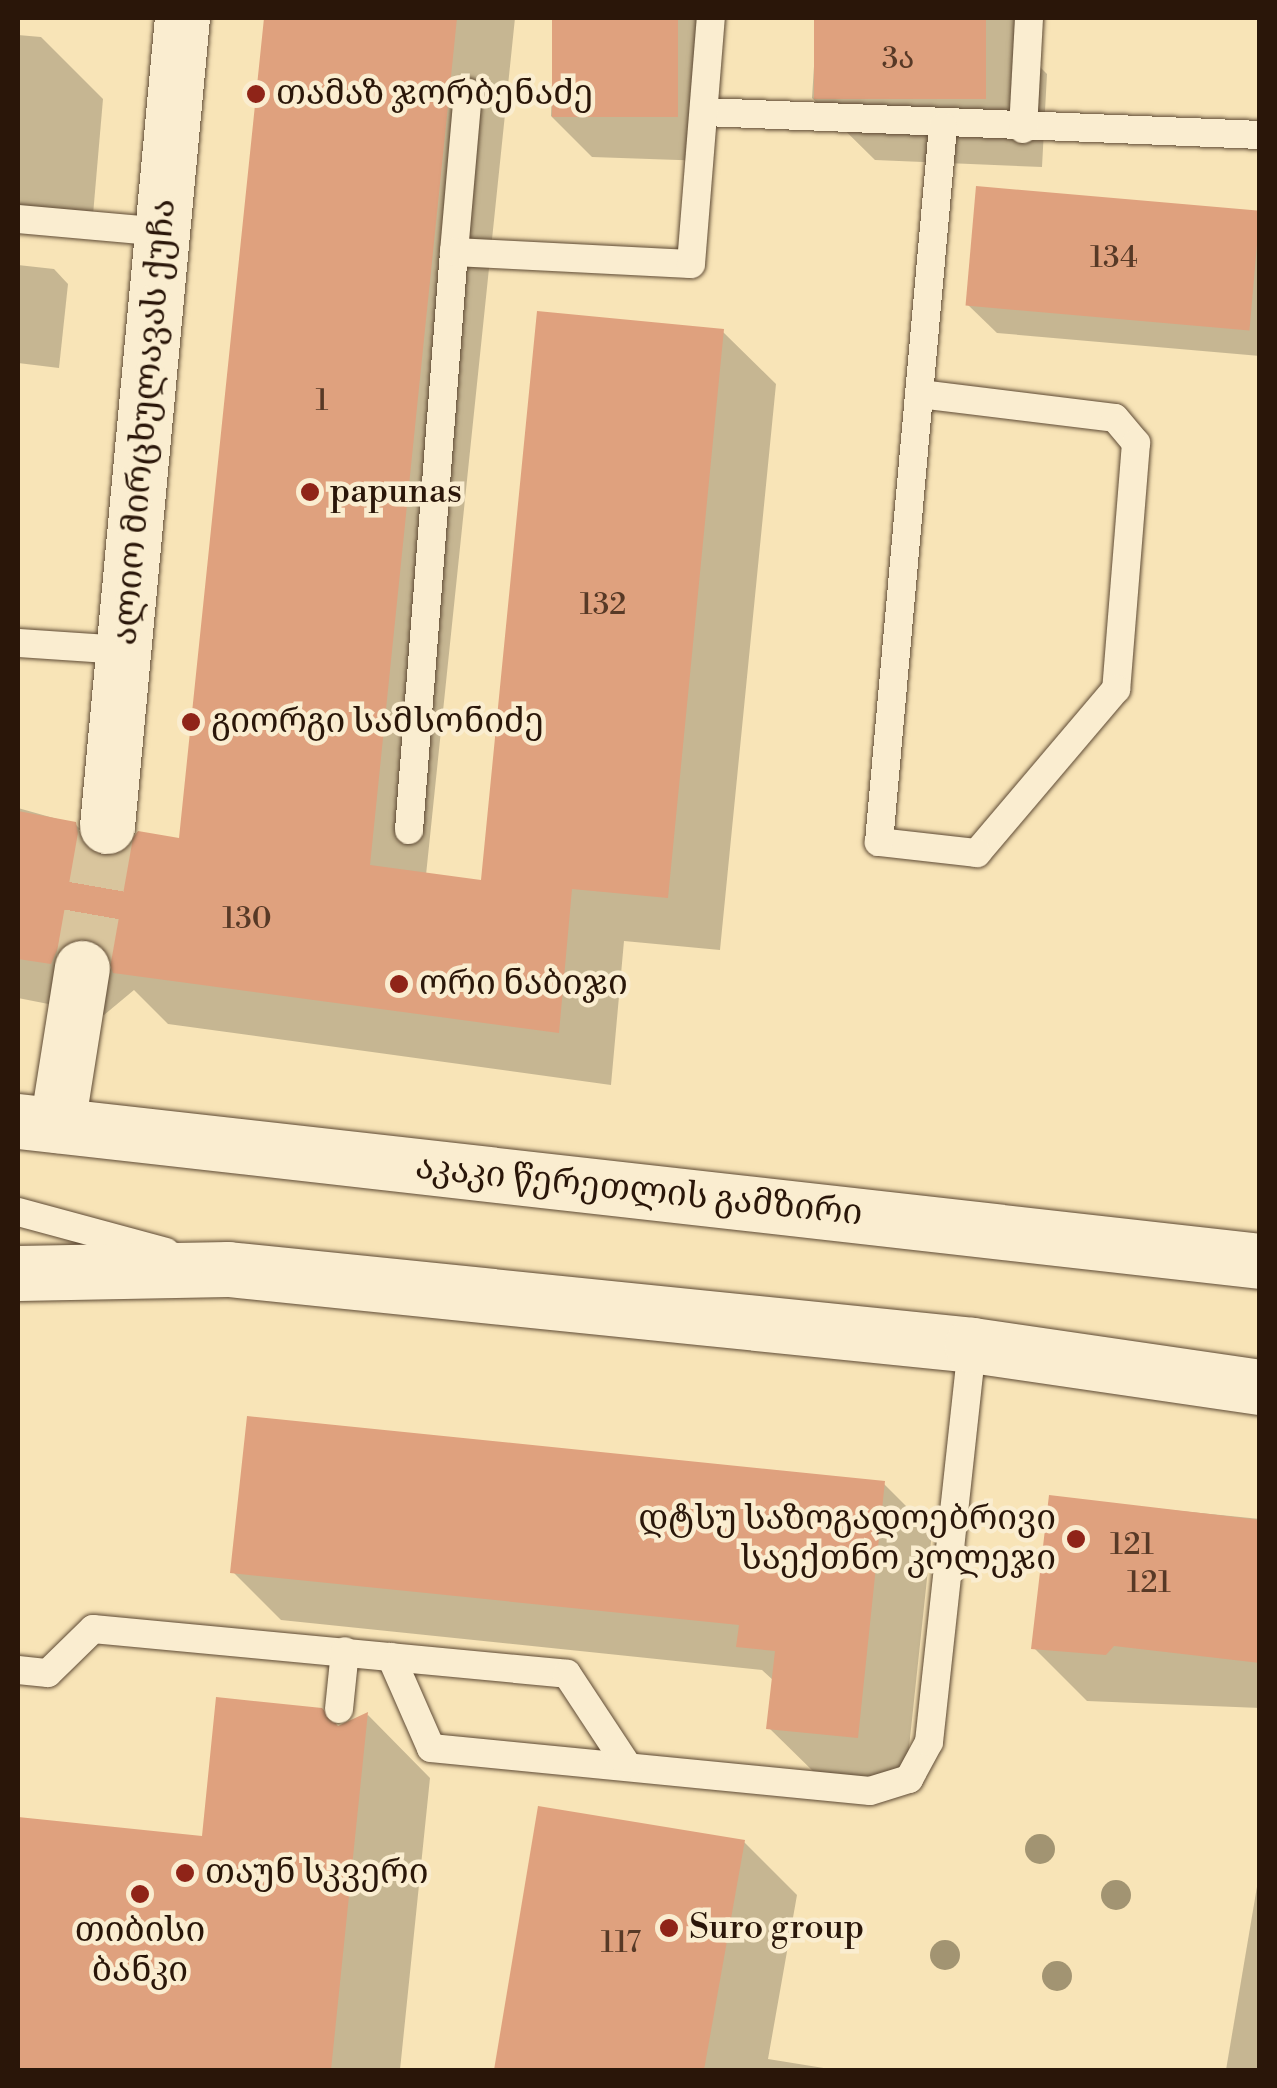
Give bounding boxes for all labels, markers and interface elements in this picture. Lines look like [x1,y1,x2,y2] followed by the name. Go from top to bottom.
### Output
[882,41,914,77] house number: 3ა
[276,73,593,115] place label: თამაზ ჯორბენაძე
[245,83,267,105] marker: თამაზ ჯორბენაძე
[105,197,185,647] street label: ალიო მირცხულავას ქუჩა
[1090,240,1138,276] house number: 134
[316,383,328,419] house number: 1
[330,471,462,513] place label: papunas
[299,481,321,503] marker: papunas
[580,587,626,623] house number: 132
[211,701,544,743] place label: გიორგი სამსონიძე
[180,711,202,733] marker: გიორგი სამსონიძე
[222,901,272,937] house number: 130
[419,963,628,1005] place label: ორი ნაბიჯი
[388,973,410,995] marker: ორი ნაბიჯი
[413,1147,865,1235] street label: აკაკი წერეთლის გამზირი
[638,1498,1056,1580] place label: დტსუ საზოგადოებრივი საექთნო კოლეჯი
[1110,1527,1154,1563] house number: 121
[1065,1528,1087,1550] marker: დტსუ საზოგადოებრივი საექთნო კოლეჯი
[1127,1565,1171,1601] house number: 121
[205,1852,429,1894] place label: თაუნ სკვერი
[174,1862,196,1884] marker: თაუნ სკვერი
[129,1883,151,1905] marker: თიბისი ბანკი
[689,1907,864,1949] place label: Suro group
[75,1910,205,1992] place label: თიბისი ბანკი
[658,1917,680,1939] marker: Suro group
[601,1925,641,1961] house number: 117

